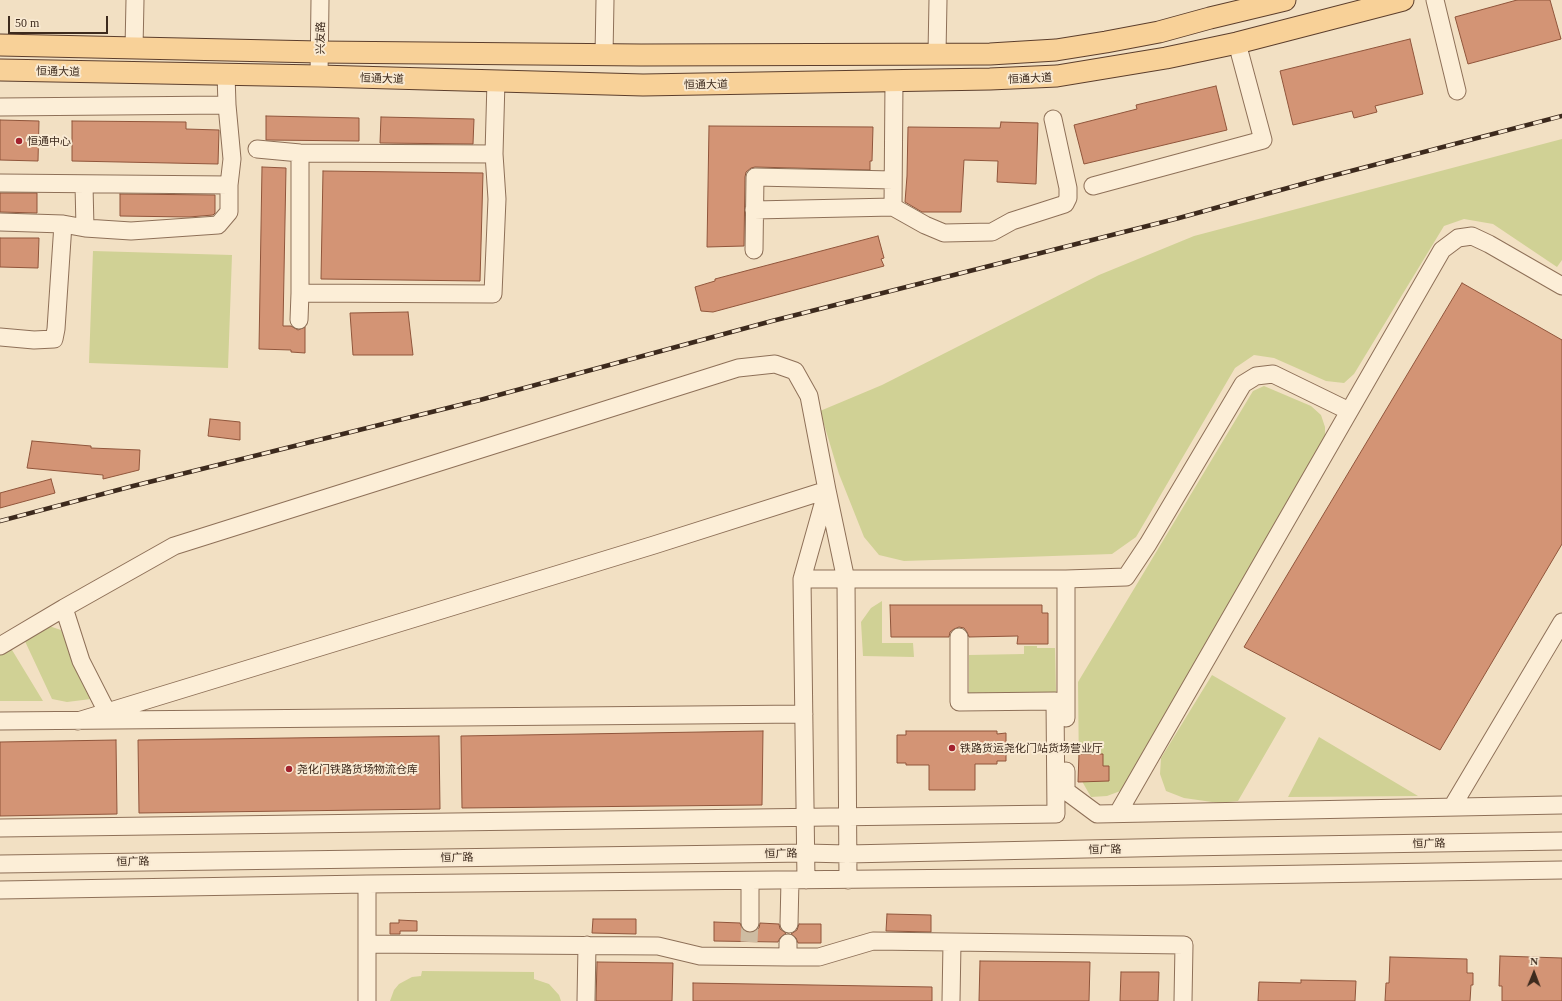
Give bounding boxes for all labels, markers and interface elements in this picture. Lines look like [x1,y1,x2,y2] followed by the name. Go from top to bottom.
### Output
[10,8,110,34] scale bar
[15,16,39,30] text: 50 m
[313,21,327,55] street label: 兴友路
[36,64,80,78] street label: 恒通大道
[1008,70,1052,86] street label: 恒通大道
[360,71,404,85] street label: 恒通大道
[684,77,728,91] street label: 恒通大道
[27,134,71,148] place label: 恒通中心
[14,136,24,146] marker: 恒通中心
[960,741,1103,755] place label: 铁路货运尧化门站货场营业厅
[947,743,957,753] marker: 铁路货运尧化门站货场营业厅
[297,762,418,776] place label: 尧化门铁路货场物流仓库
[284,764,294,774] marker: 尧化门铁路货场物流仓库
[1412,836,1446,850] street label: 恒广路
[1088,842,1122,856] street label: 恒广路
[764,846,798,860] street label: 恒广路
[440,850,474,864] street label: 恒广路
[116,854,150,868] street label: 恒广路
[1514,953,1554,993] north arrow
[1530,955,1538,967] text: N

